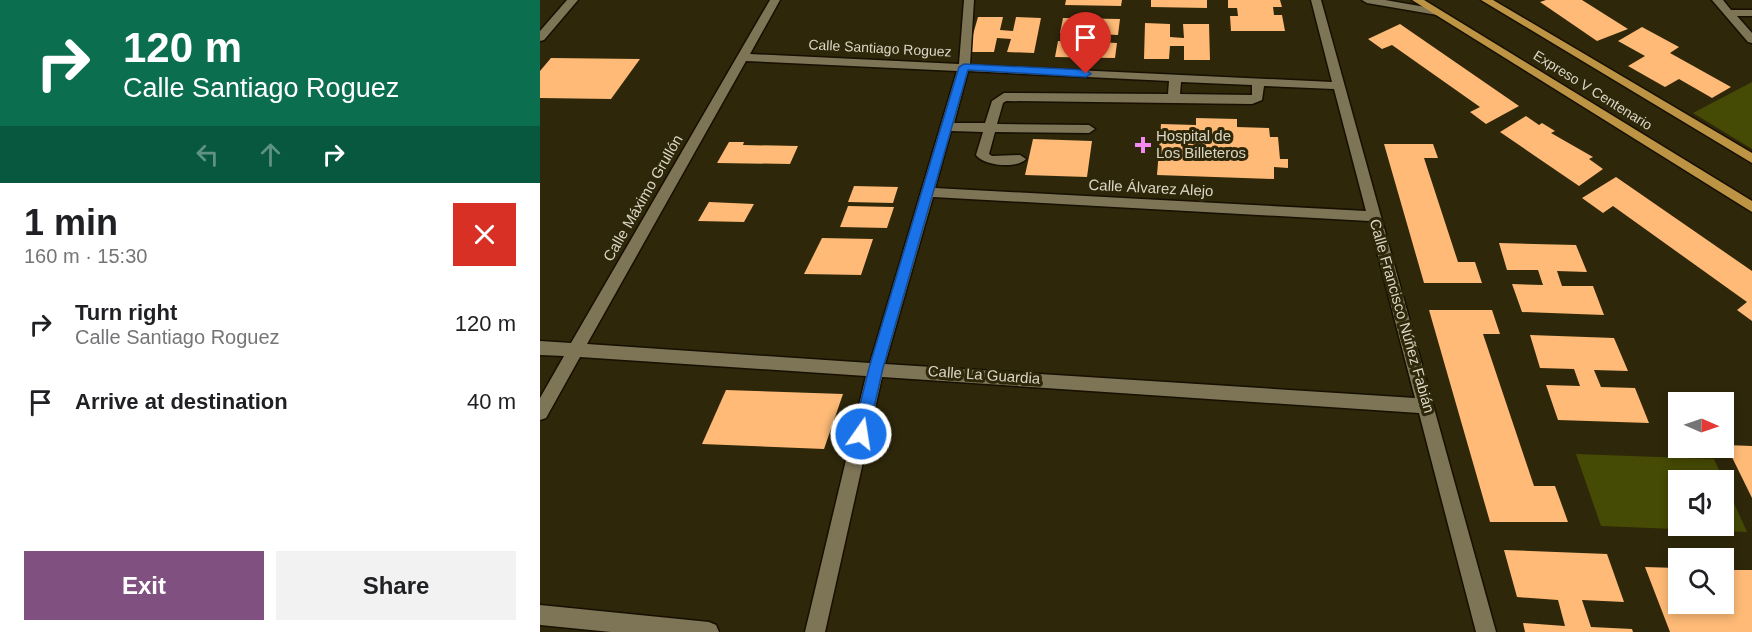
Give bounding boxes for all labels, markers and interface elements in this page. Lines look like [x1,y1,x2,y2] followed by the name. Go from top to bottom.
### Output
[1060,12,1111,74] pin
[1069,21,1102,54] icon: arrive
[24,24,102,102] icon: right
[123,24,242,71] text: 120 m
[808,36,952,60] street label: Calle Santiago Roguez
[1531,47,1655,133] street label: Expreso V Centenario
[123,73,399,103] text: Calle Santiago Roguez
[1156,127,1246,161] place label: Hospital de Los Billeteros
[599,131,686,264] street label: Calle Máximo Grullón
[1134,136,1152,154] marker: Hospital de Los Billeteros
[191,138,224,171] icon: left
[254,138,287,171] icon: ahead
[317,138,350,171] icon: right
[1088,176,1214,199] street label: Calle Álvarez Alejo
[24,202,118,243] text: 1 min
[453,203,516,266] button: close
[1367,217,1438,415] street label: Calle Francisco Núñez Fabián
[24,245,147,267] text: 160 m · 15:30
[75,300,177,325] text: Turn right
[24,308,57,341] icon: right
[455,311,516,336] text: 120 m
[75,326,280,348] text: Calle Santiago Roguez
[927,362,1041,387] street label: Calle La Guardia
[24,386,57,419] icon: arrive
[75,389,288,414] text: Arrive at destination
[467,389,516,414] text: 40 m
[1668,392,1734,458] north arrow
[1668,392,1734,614] map controls
[829,402,893,466] position arrow
[1668,470,1734,536] button: sound
[1668,548,1734,614] button: search
[24,551,264,620] button: Exit
[276,551,516,620] button: Share

